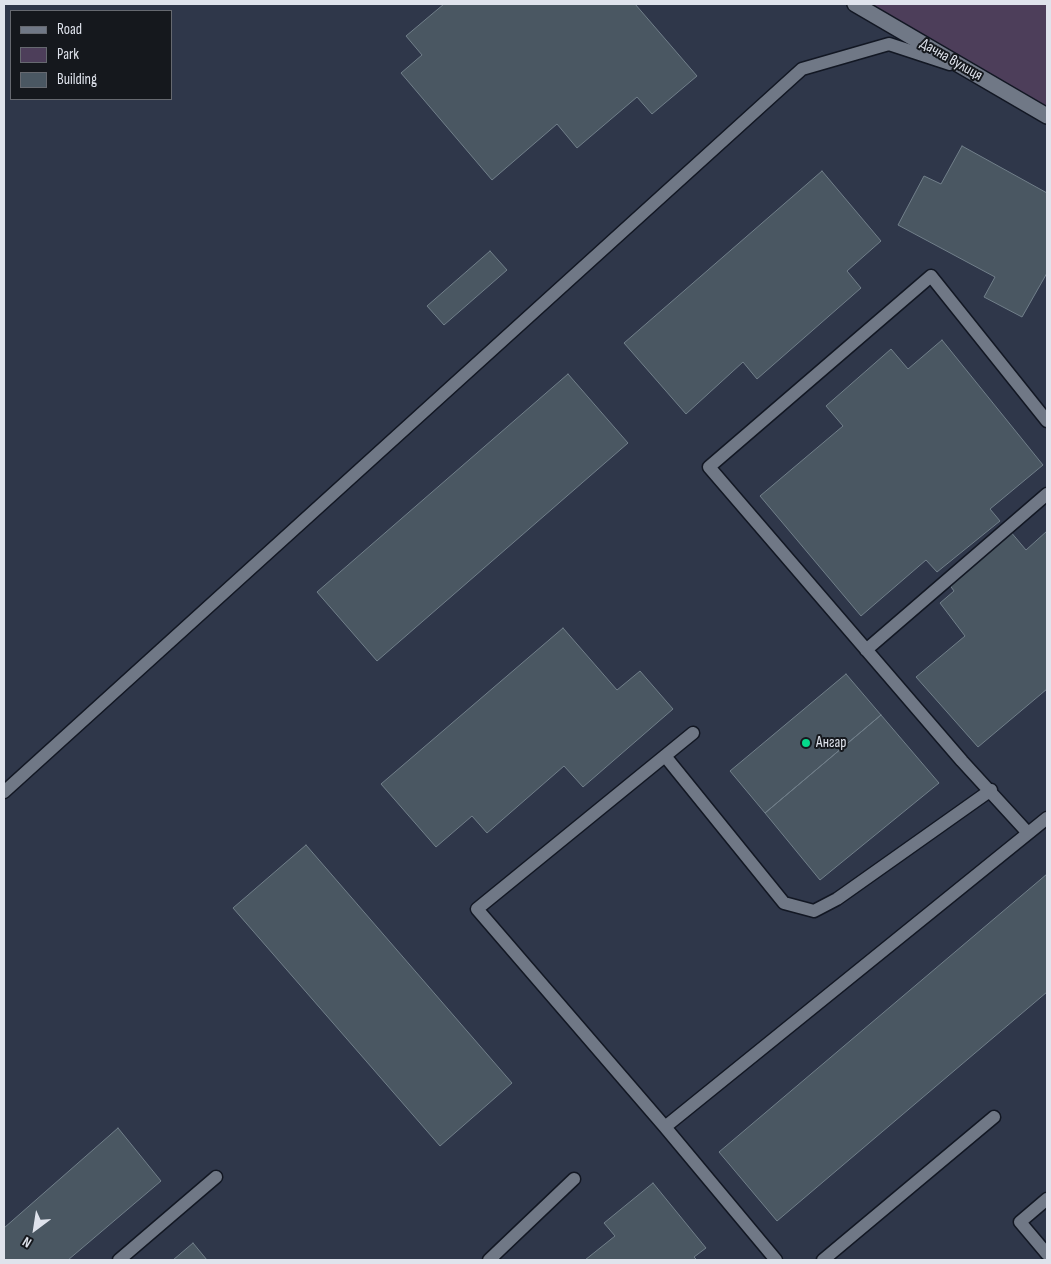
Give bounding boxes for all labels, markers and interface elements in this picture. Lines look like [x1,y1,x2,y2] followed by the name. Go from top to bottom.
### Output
[10,10,172,100] legend
[57,20,82,39] text: Road
[917,35,985,85] street label: Дачна вулиця
[57,45,79,64] text: Park
[57,70,97,89] text: Building
[816,734,846,752] place label: Ангар
[800,737,812,749] marker: Ангар
[10,1204,60,1254] north arrow
[19,1233,35,1252] text: N

